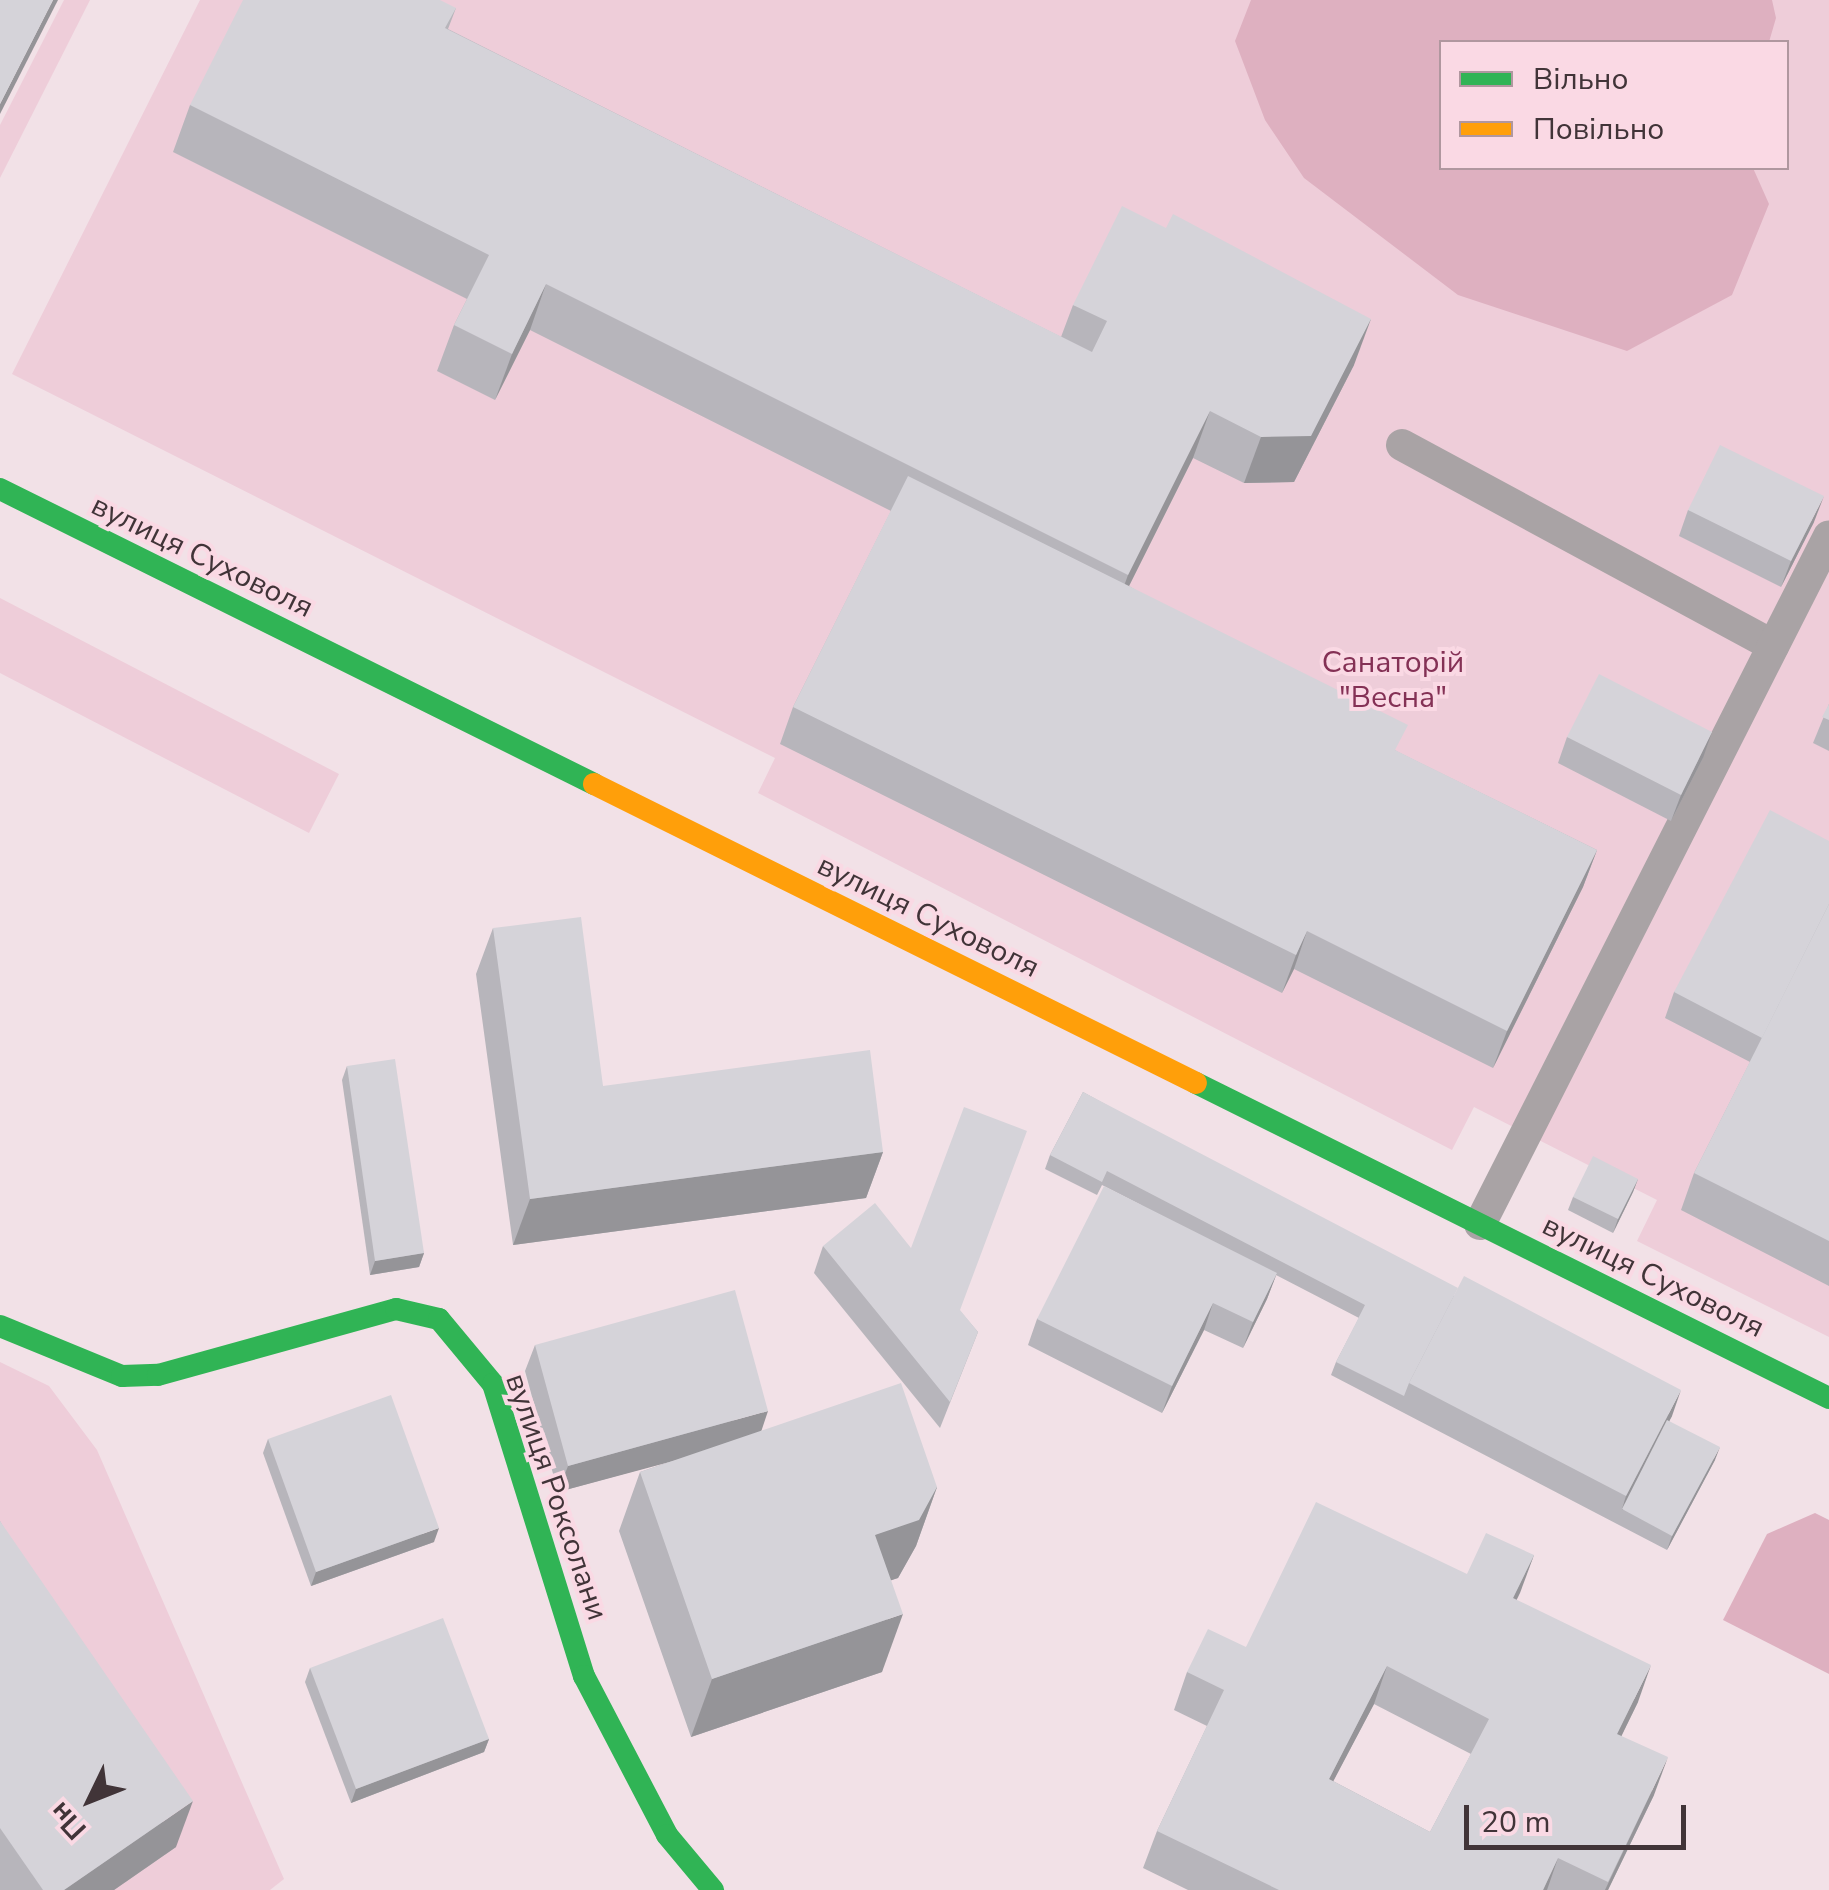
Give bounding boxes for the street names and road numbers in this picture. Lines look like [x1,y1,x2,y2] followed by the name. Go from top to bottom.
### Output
[85,488,319,626] street label: вулиця Суховоля
[811,848,1045,986] street label: вулиця Суховоля
[1536,1208,1770,1346] street label: вулиця Суховоля
[497,1369,615,1625] street label: вулиця Роксолани

